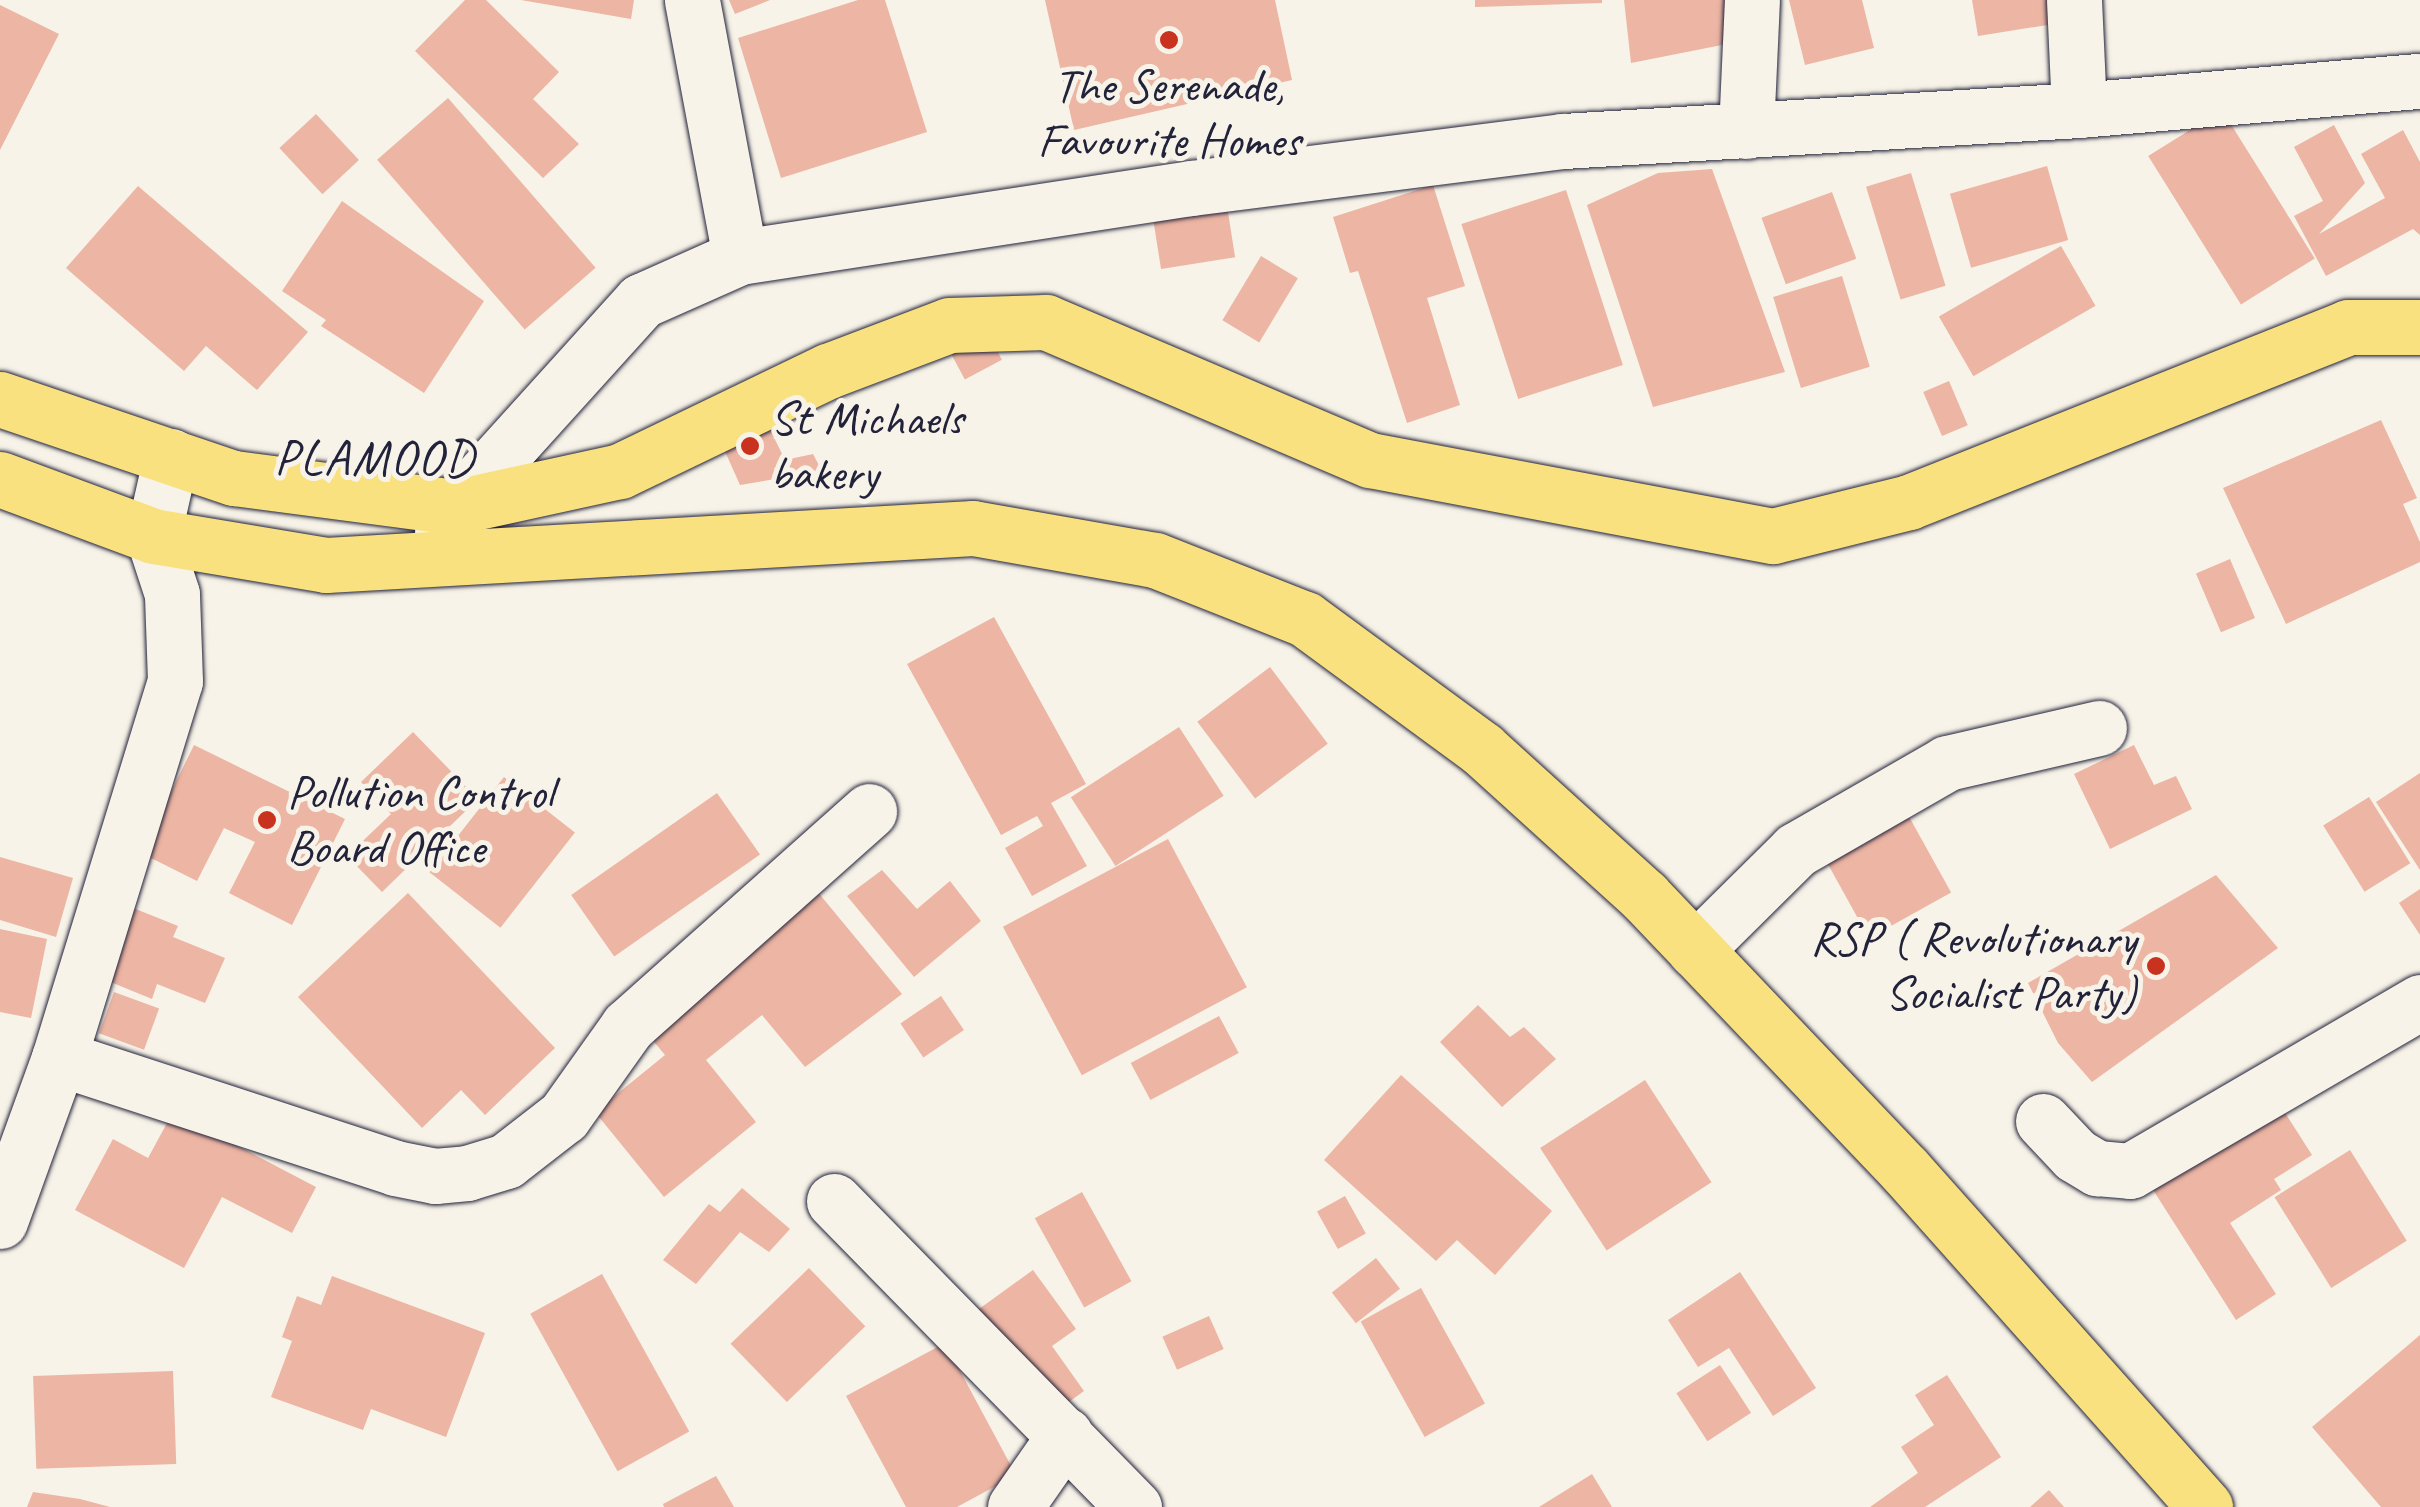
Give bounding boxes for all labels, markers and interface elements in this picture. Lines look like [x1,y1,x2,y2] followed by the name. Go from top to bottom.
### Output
[1158,29,1180,51] marker: The Serenade, Favourite Homes
[1037,56,1301,169] place label: The Serenade, Favourite Homes
[770,389,964,502] place label: St Michaels bakery
[274,428,476,488] district label: PLAMOOD
[739,435,761,457] marker: St Michaels bakery
[287,763,553,876] place label: Pollution Control Board Office
[256,809,278,831] marker: Pollution Control Board Office
[1810,909,2136,1022] place label: RSP ( Revolutionary Socialist Party)
[2145,955,2167,977] marker: RSP ( Revolutionary Socialist Party)

